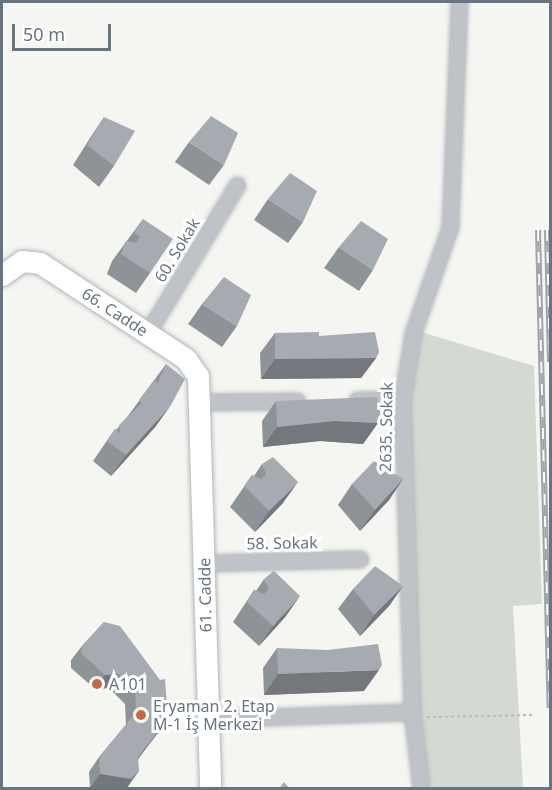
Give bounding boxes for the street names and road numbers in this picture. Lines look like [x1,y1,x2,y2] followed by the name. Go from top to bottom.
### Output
[150,215,204,285] street label: 60. Sokak
[79,284,151,340] street label: 66. Cadde
[376,382,396,472] street label: 2635. Sokak
[246,533,318,553] street label: 58. Sokak
[195,558,215,632] street label: 61. Cadde

